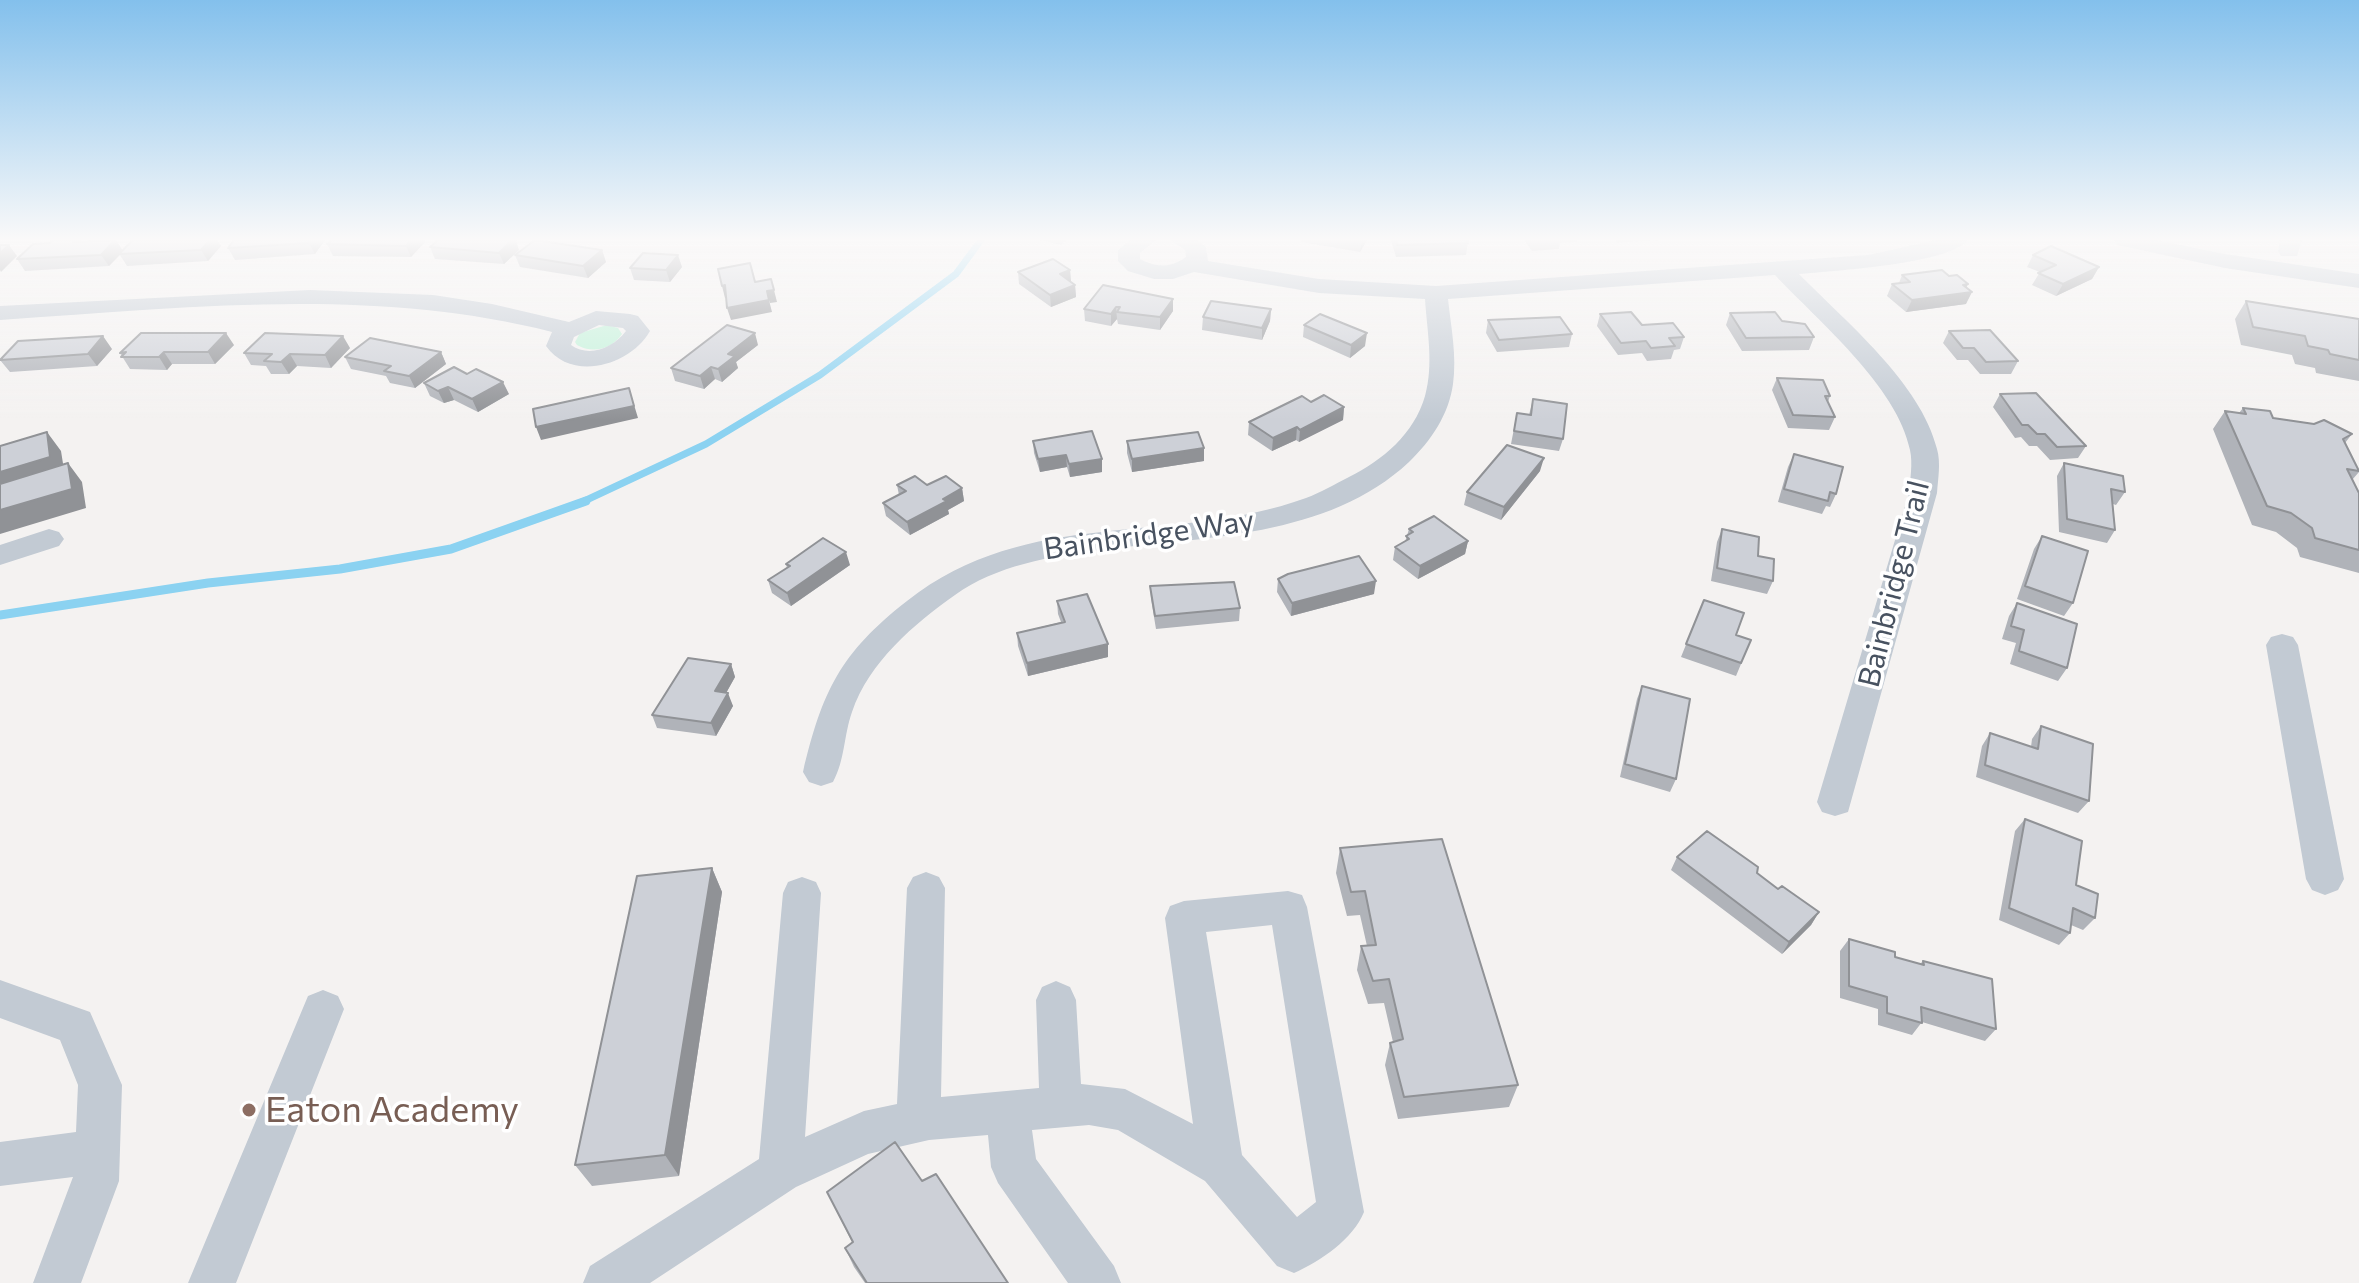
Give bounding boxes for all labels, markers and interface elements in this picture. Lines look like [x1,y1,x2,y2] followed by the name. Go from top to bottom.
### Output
[1851,477,1937,691] street label: Bainbridge Trail
[1041,502,1257,568] street label: Bainbridge Way
[265,1088,519,1132] place label: Eaton Academy
[240,1101,258,1119] marker: Eaton Academy

